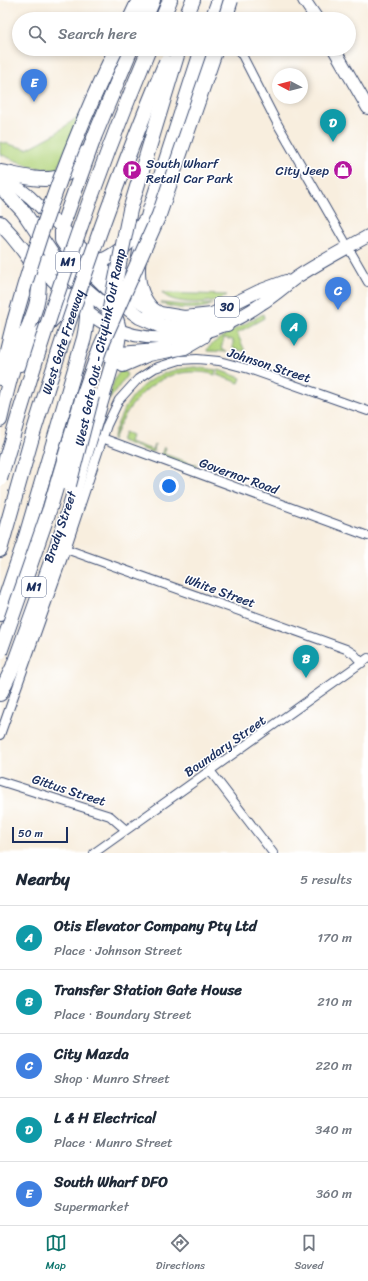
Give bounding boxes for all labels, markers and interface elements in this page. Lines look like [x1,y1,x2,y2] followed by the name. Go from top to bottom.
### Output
[12,12,356,56] search box
[58,21,137,47] text: Search here
[26,23,48,45] icon: search
[272,68,308,104] north arrow
[21,69,47,102] pin: E
[320,109,346,142] pin: D
[146,152,233,190] place label: South Wharf Retail Car Park
[121,159,143,181] parking icon: South Wharf Retail Car Park
[276,159,329,182] place label: City Jeep
[332,159,354,181] shop icon: City Jeep
[68,246,132,448] street label: West Gate Out - CityLink Out Ramp
[56,252,80,272] road number: M1
[325,277,351,310] pin: C
[35,286,90,397] street label: West Gate Freeway
[215,297,239,317] road number: 30
[281,313,307,346] pin: A
[223,340,314,389] street label: Johnson Street
[196,451,283,501] street label: Governor Road
[159,476,179,496] your location
[37,487,83,566] street label: Brady Street
[182,568,259,614] street label: White Street
[22,577,46,597] road number: M1
[293,645,319,678] pin: B
[179,709,271,783] street label: Boundary Street
[29,767,109,813] street label: Gittus Street
[18,824,43,843] text: 50 m
[12,825,68,844] scale bar
[16,864,70,894] text: Nearby
[300,868,352,891] text: 5 results
[54,913,257,939] text: Otis Elevator Company Pty Ltd
[25,926,33,949] text: A
[317,926,352,949] text: 170 m
[54,939,182,962] text: Place · Johnson Street
[54,977,242,1003] text: Transfer Station Gate House
[25,990,33,1013] text: B
[317,990,352,1013] text: 210 m
[54,1003,191,1026] text: Place · Boundary Street
[54,1041,129,1067] text: City Mazda
[25,1054,33,1077] text: C
[315,1054,352,1077] text: 220 m
[54,1067,170,1090] text: Shop · Munro Street
[54,1105,156,1131] text: L & H Electrical
[25,1118,33,1141] text: D
[315,1118,352,1141] text: 340 m
[54,1131,173,1154] text: Place · Munro Street
[54,1169,168,1195] text: South Wharf DFO
[25,1182,33,1205] text: E
[316,1182,352,1205] text: 360 m
[54,1195,129,1218] text: Supermarket
[45,1232,67,1275] tab: Map
[156,1232,205,1275] tab: Directions
[294,1232,323,1275] tab: Saved

